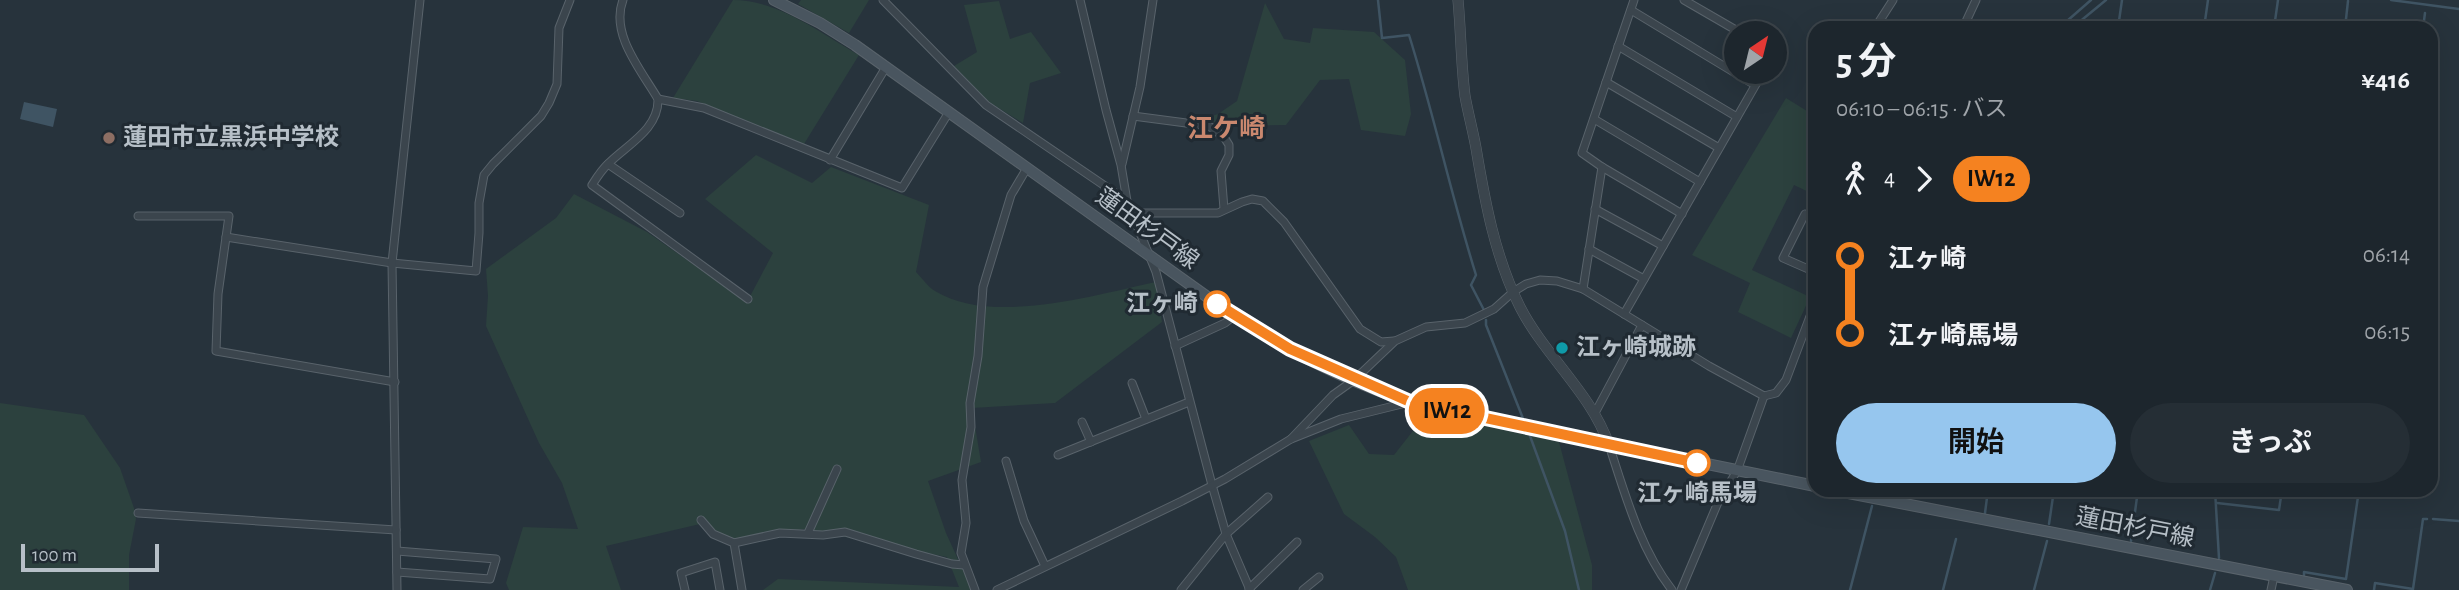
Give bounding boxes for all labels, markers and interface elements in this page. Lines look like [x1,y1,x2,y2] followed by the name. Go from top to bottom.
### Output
[1724,21,1787,84] north arrow
[1724,21,1787,84] map controls
[1836,44,1896,82] text: 5 分
[2361,67,2410,93] text: ¥416
[1836,98,2007,121] text: 06:10 – 06:15 · バス
[1187,115,1265,142] district label: 江ケ崎
[123,124,339,150] place label: 蓮田市立黒浜中学校
[101,130,117,146] marker: 蓮田市立黒浜中学校
[1836,160,1874,198] icon: walk
[1905,160,1943,198] icon: forward
[1884,167,1895,190] text: 4
[1967,167,2016,191] text: IW12
[1091,182,1204,274] street label: 蓮田杉戸線
[2363,244,2410,267] text: 06:14
[1888,246,1966,272] text: 江ヶ崎
[1126,290,1198,316] place label: 江ヶ崎
[1204,291,1230,317] marker: 江ヶ崎
[2364,321,2410,344] text: 06:15
[1888,323,2018,349] text: 江ヶ崎馬場
[1576,334,1696,360] place label: 江ヶ崎城跡
[1554,340,1570,356] marker: 江ヶ崎城跡
[1398,388,1496,434] line badge: IW12
[1423,399,1471,423] text: IW12
[1836,403,2116,483] button: 開始
[2130,403,2410,483] button: きっぷ
[1684,450,1710,476] marker: 江ヶ崎馬場
[1637,480,1757,506] place label: 江ヶ崎馬場
[2074,503,2197,551] street label: 蓮田杉戸線
[21,541,159,573] scale bar
[32,546,77,565] text: 100 m

